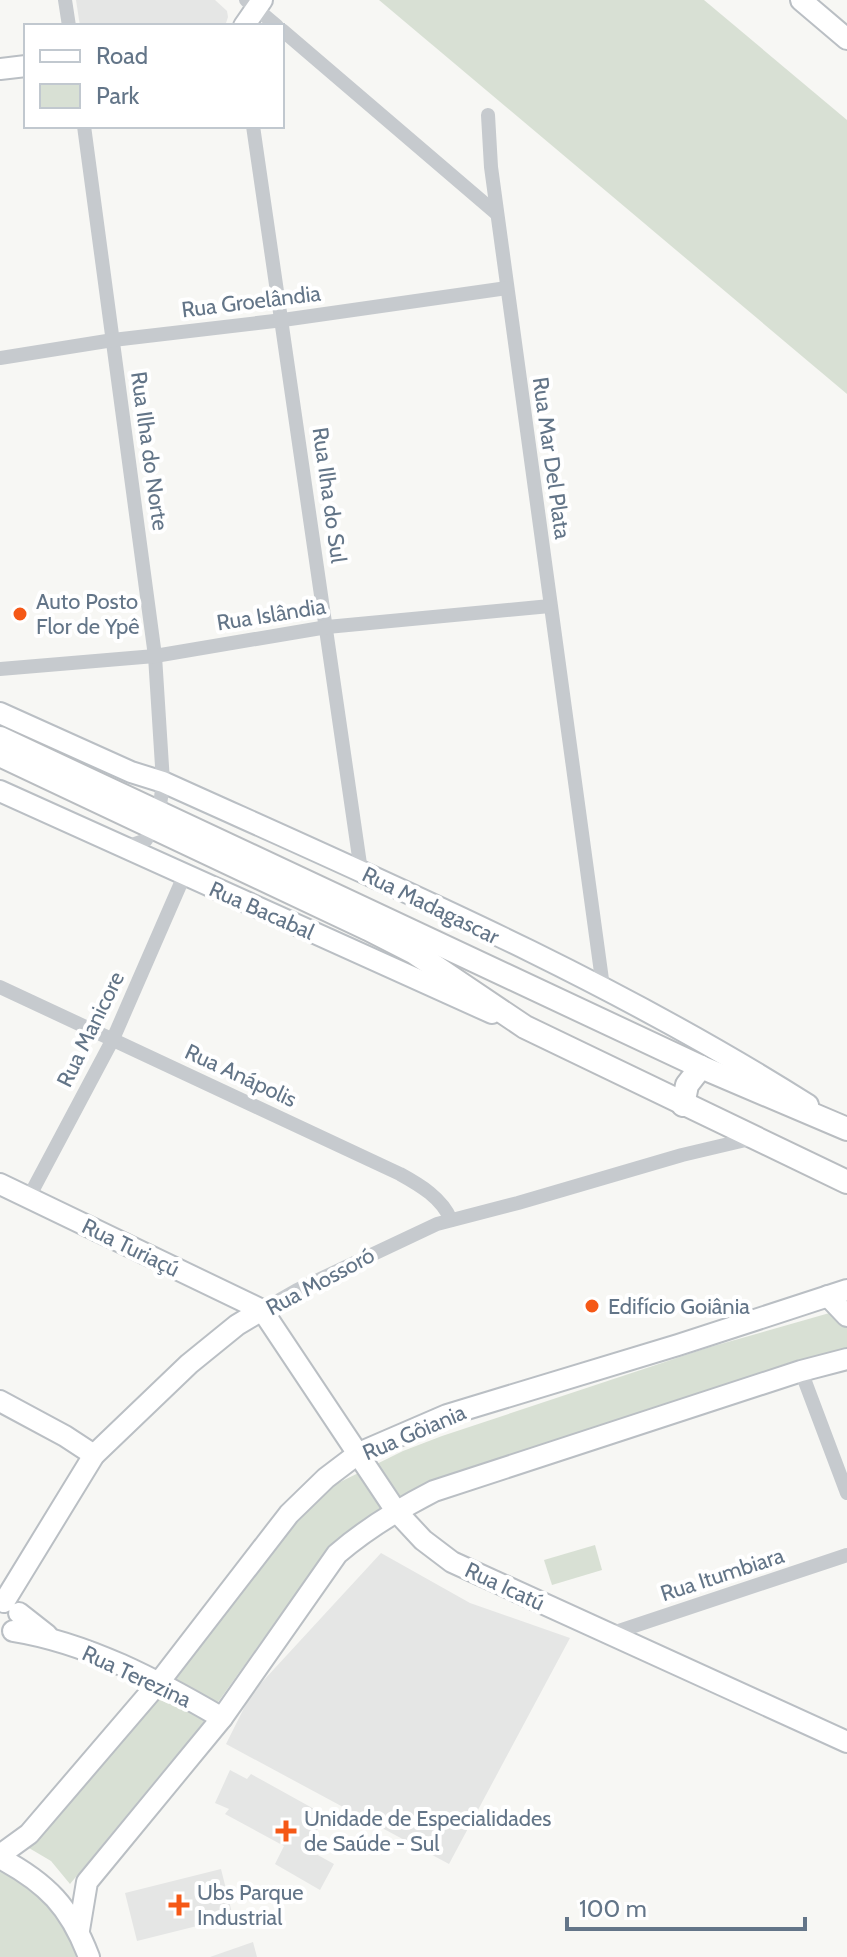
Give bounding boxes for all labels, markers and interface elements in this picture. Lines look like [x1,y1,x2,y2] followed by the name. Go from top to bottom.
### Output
[24,24,284,128] legend
[96,41,148,70] text: Road
[96,81,139,110] text: Park
[180,280,323,323] street label: Rua Groelândia
[125,370,174,532] street label: Rua Ilha do Norte
[527,375,576,541] street label: Rua Mar Del Plata
[307,425,353,565] street label: Rua Ilha do Sul
[36,588,140,640] place label: Auto Posto Flor de Ypê
[215,592,328,636] street label: Rua Islândia
[11,605,29,623] marker: Auto Posto Flor de Ypê
[358,861,504,950] street label: Rua Madagascar
[205,875,319,946] street label: Rua Bacabal
[51,967,130,1091] street label: Rua Manicore
[181,1038,301,1113] street label: Rua Anápolis
[78,1212,184,1283] street label: Rua Turiaçú
[261,1242,379,1321] street label: Rua Mossoró
[608,1293,750,1320] place label: Edifício Goiânia
[583,1297,601,1315] marker: Edifício Goiânia
[358,1398,470,1466] street label: Rua Gôiania
[657,1542,788,1607] street label: Rua Itumbiara
[461,1556,549,1617] street label: Rua Icatú
[78,1639,196,1714] street label: Rua Terezina
[304,1805,551,1857] place label: Unidade de Especialidades de Saúde - Sul
[275,1820,297,1842] marker: Unidade de Especialidades de Saúde - Sul
[197,1879,304,1931] place label: Ubs Parque Industrial
[567,1881,805,1931] scale bar
[168,1894,190,1916] marker: Ubs Parque Industrial
[579,1894,647,1923] text: 100 m

